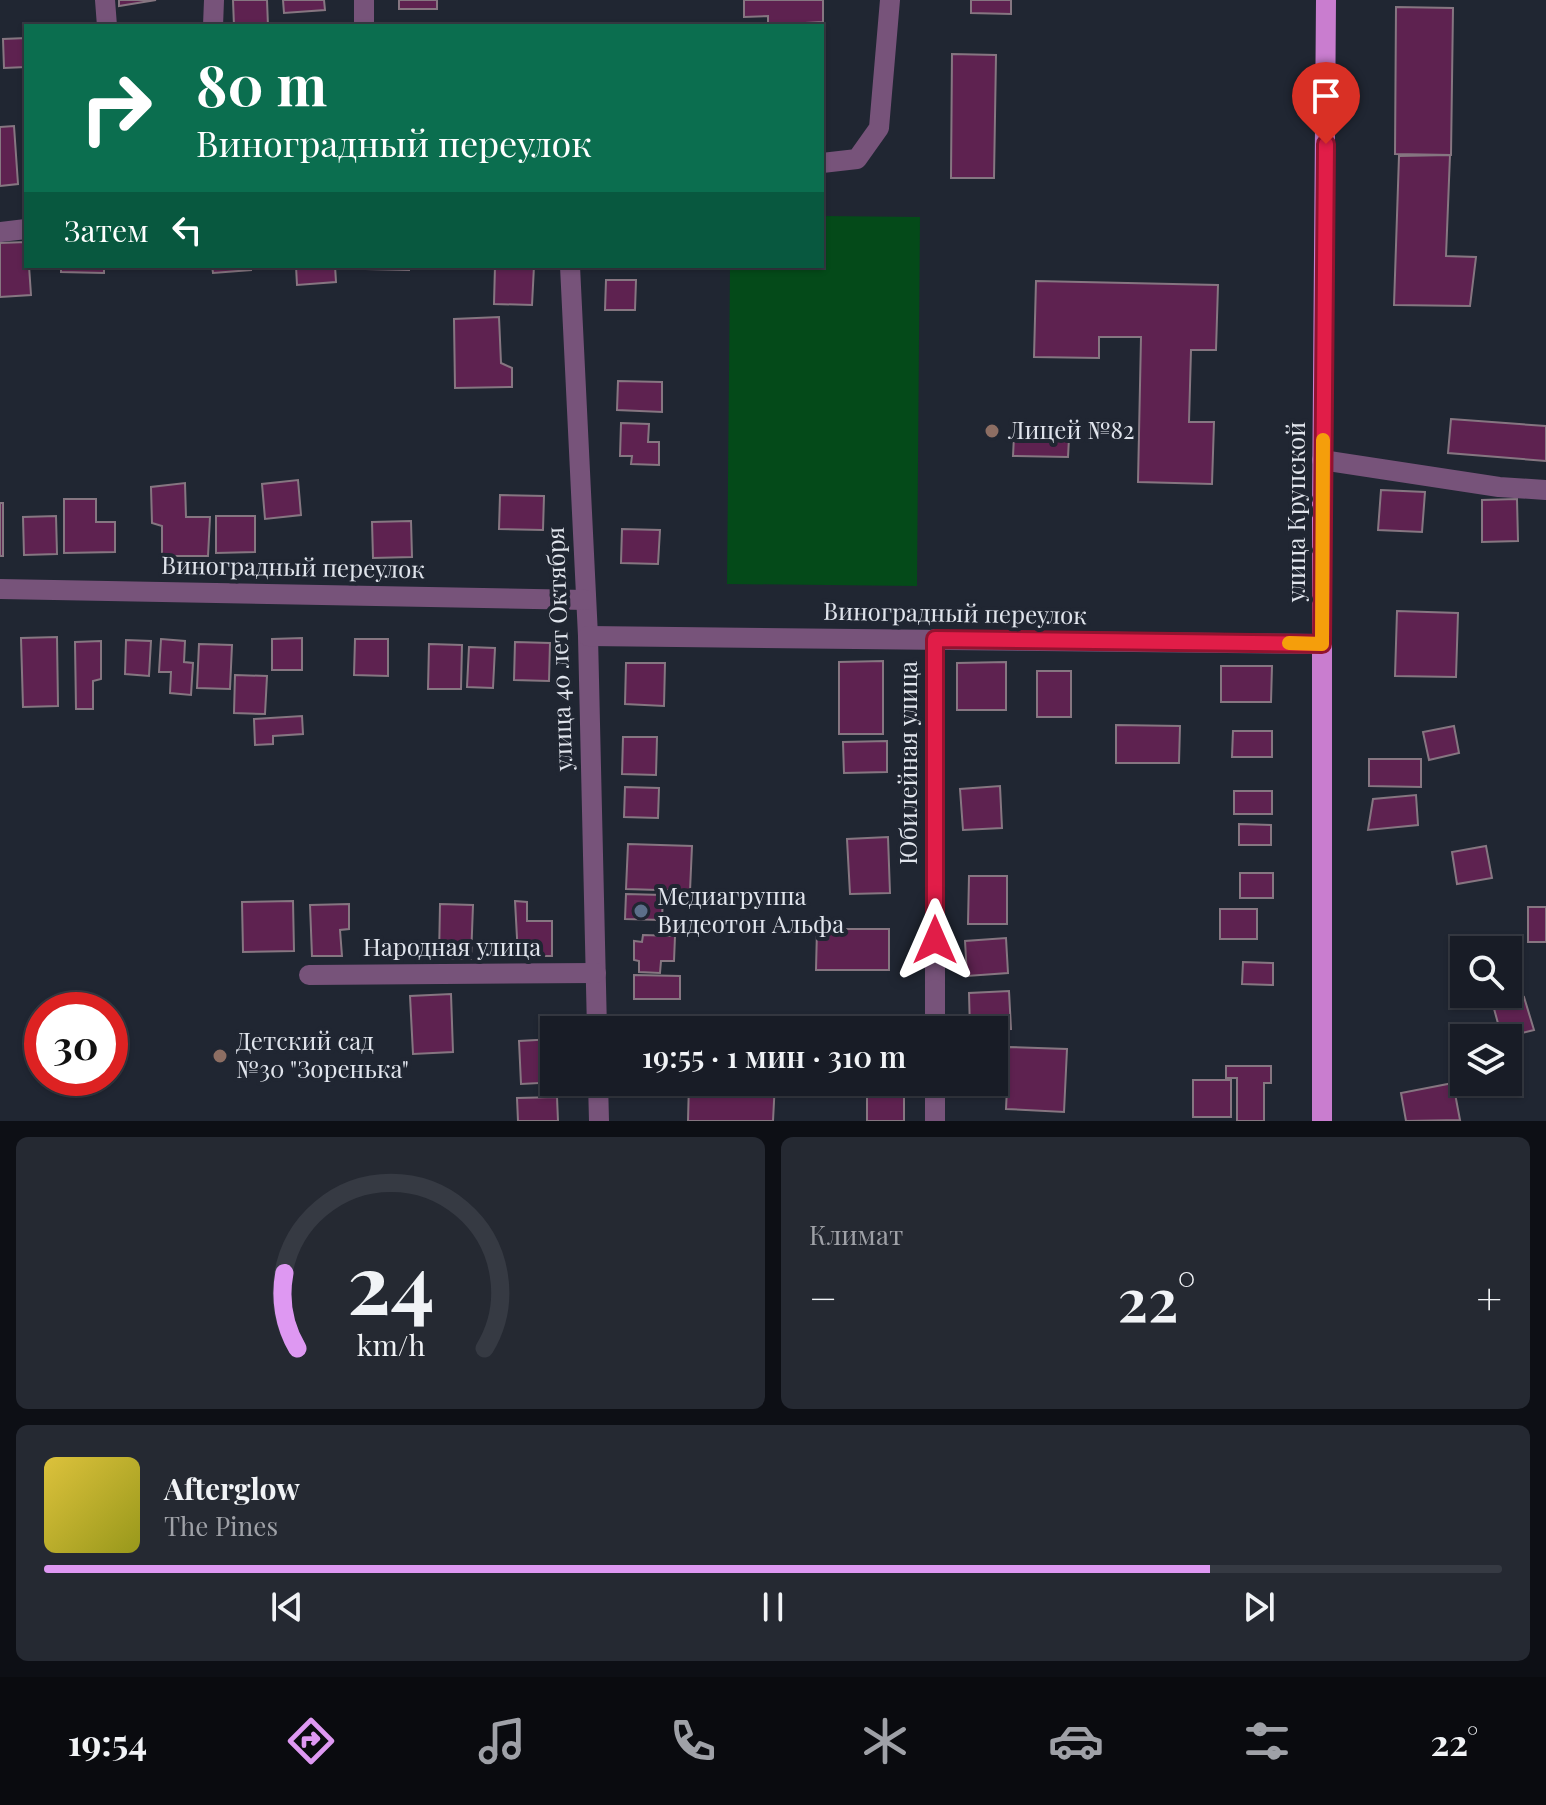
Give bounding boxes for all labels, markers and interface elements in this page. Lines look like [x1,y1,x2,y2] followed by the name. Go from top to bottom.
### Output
[196,46,327,121] text: 80 m
[64,56,168,160] icon: right
[1292,62,1360,144] pin
[1304,74,1348,118] icon: arrive
[196,118,592,166] text: Виноградный переулок
[165,208,209,252] icon: left
[64,210,149,250] text: Затем
[1007,413,1135,445] place label: Лицей №82
[983,422,1001,440] marker: Лицей №82
[1279,422,1311,603] street label: улица Крупской
[538,526,578,773] street label: улица 40 лет Октября
[161,548,425,584] street label: Виноградный переулок
[823,594,1087,630] street label: Виноградный переулок
[891,661,923,865] street label: Юбилейная улица
[657,879,844,939] place label: Медиагруппа Видеотон Альфа
[893,898,977,982] position arrow
[632,902,650,920] marker: Медиагруппа Видеотон Альфа
[363,930,541,962] street label: Народная улица
[1450,936,1522,1096] map controls
[1450,936,1522,1008] button: search
[24,992,128,1096] speed limit sign: 30
[236,1024,409,1084] place label: Детский сад №30 "Зоренька"
[1450,1024,1522,1096] button: layers
[642,1036,906,1076] text: 19:55 · 1 мин · 310 m
[211,1047,229,1065] marker: Детский сад №30 "Зоренька"
[809,1217,903,1252] text: Климат
[347,1225,434,1336] text: 24
[1117,1257,1196,1337] text: 22°
[809,1267,837,1326] text: −
[1476,1267,1502,1326] text: +
[356,1325,425,1363] text: km/h
[164,1468,300,1508] text: Afterglow
[164,1508,278,1543] text: The Pines
[265,1585,309,1629] icon: previous
[751,1585,795,1629] icon: pause
[1237,1585,1281,1629] icon: next
[283,1713,339,1769] icon: directions
[474,1713,530,1769] icon: music
[665,1713,721,1769] icon: phone
[857,1713,913,1769] icon: climate
[1048,1713,1104,1769] icon: car
[1239,1713,1295,1769] icon: filters
[68,1717,147,1765] text: 19:54
[1430,1717,1478,1765] text: 22°

